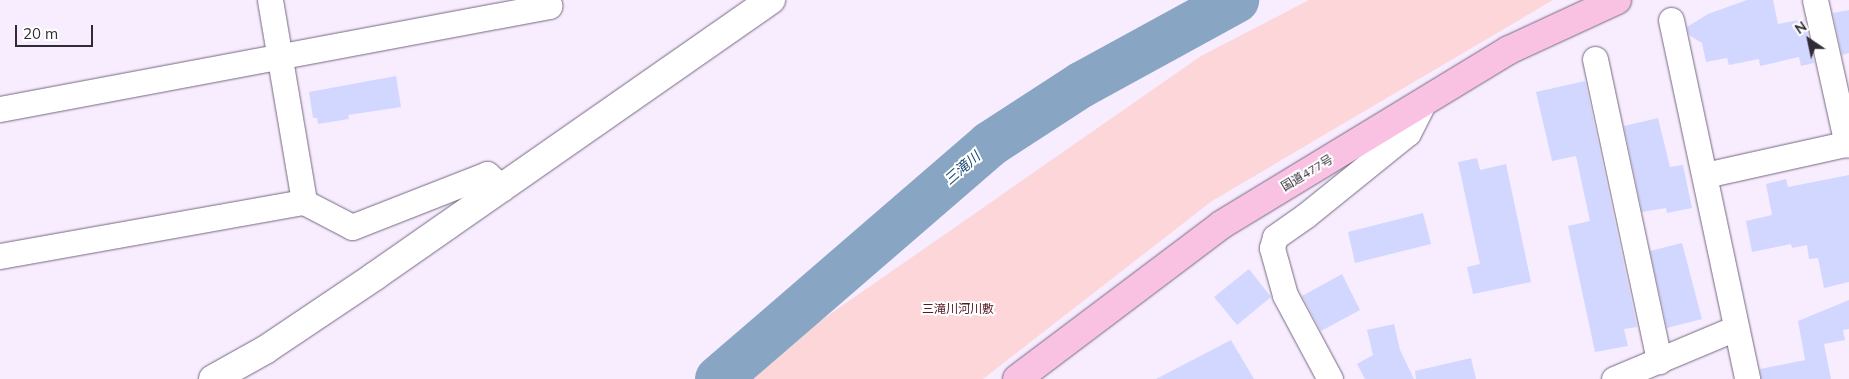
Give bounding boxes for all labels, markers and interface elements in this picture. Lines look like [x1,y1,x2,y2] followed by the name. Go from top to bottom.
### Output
[18,15,95,47] scale bar
[1784,15,1834,65] north arrow
[1791,17,1810,38] text: N
[23,24,58,43] text: 20 m
[941,148,983,188] water label: 三滝川
[1279,152,1335,194] street label: 国道477号
[922,302,994,316] park label: 三滝川河川敷

